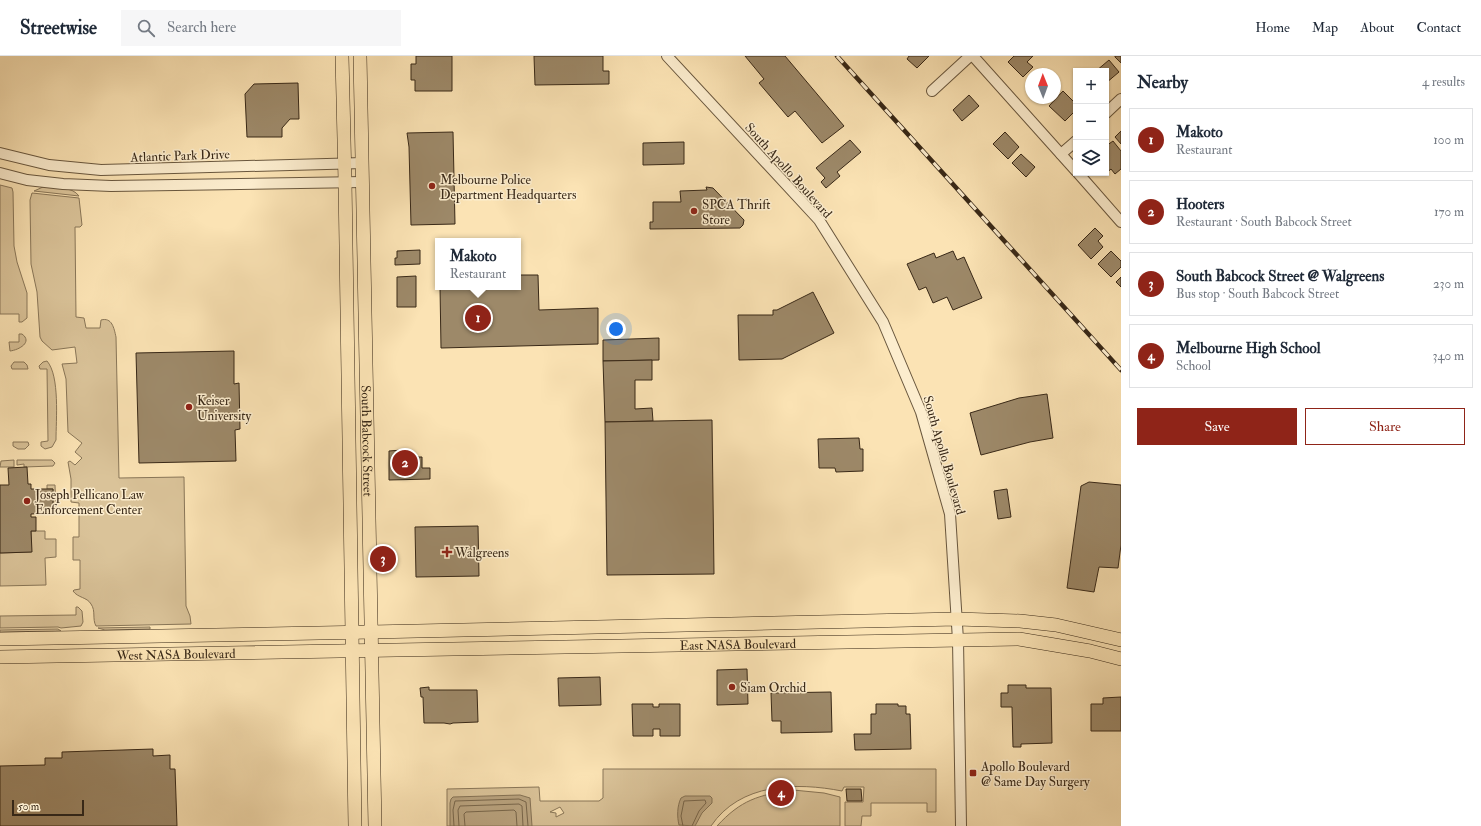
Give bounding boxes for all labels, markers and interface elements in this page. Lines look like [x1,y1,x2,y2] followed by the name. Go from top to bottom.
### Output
[121,10,401,46] search box
[20,16,97,40] text: Streetwise
[135,17,157,39] icon: search
[167,18,236,37] text: Search here
[1255,19,1290,36] text: Home
[1312,19,1338,36] text: Map
[1360,19,1394,36] text: About
[1416,19,1461,36] text: Contact
[1025,68,1061,104] north arrow
[1073,68,1109,176] map controls
[1073,68,1109,104] button: +
[1137,72,1188,93] text: Nearby
[1422,74,1465,90] text: 4 results
[1073,104,1109,140] button: −
[740,120,836,223] street label: South Apollo Boulevard
[1176,123,1223,142] text: Makoto
[1149,132,1153,148] text: 1
[1433,132,1464,148] text: 100 m
[1073,140,1109,176] button: layers
[1176,142,1232,158] text: Restaurant
[129,146,231,166] street label: Atlantic Park Drive
[440,172,577,204] place label: Melbourne Police Department Headquarters
[427,181,437,191] marker: Melbourne Police Department Headquarters
[1176,195,1224,214] text: Hooters
[702,197,771,228] place label: SPCA Thrift Store
[1148,204,1154,220] text: 2
[1434,204,1464,220] text: 170 m
[689,206,699,216] marker: SPCA Thrift Store
[1176,214,1352,230] text: Restaurant · South Babcock Street
[435,238,521,290] popup
[450,247,497,266] text: Makoto
[450,266,506,282] text: Restaurant
[1176,267,1384,286] text: South Babcock Street @ Walgreens
[1149,276,1154,292] text: 3
[1433,276,1464,292] text: 230 m
[1176,286,1339,302] text: Bus stop · South Babcock Street
[465,303,491,333] pin: 1
[606,319,626,339] your location
[1176,339,1321,358] text: Melbourne High School
[1147,348,1155,364] text: 4
[1433,348,1464,364] text: 340 m
[1176,358,1211,374] text: School
[357,385,376,497] street label: South Babcock Street
[197,393,252,425] place label: Keiser University
[918,394,969,517] street label: South Apollo Boulevard
[184,402,194,412] marker: Keiser University
[1137,408,1297,445] button: Save
[1305,408,1465,445] button: Share
[392,448,418,478] pin: 2
[34,487,145,518] place label: Joseph Pellicano Law Enforcement Center
[22,496,32,506] marker: Joseph Pellicano Law Enforcement Center
[370,544,396,574] pin: 3
[454,545,510,561] place label: Walgreens
[442,547,452,557] marker: Walgreens
[680,636,797,654] street label: East NASA Boulevard
[115,646,236,664] street label: West NASA Boulevard
[740,680,807,696] place label: Siam Orchid
[727,682,737,692] marker: Siam Orchid
[980,759,1090,791] place label: Apollo Boulevard @ Same Day Surgery
[968,768,978,778] marker: Apollo Boulevard @ Same Day Surgery
[768,778,794,808] pin: 4
[12,798,84,817] scale bar
[18,800,39,813] text: 50 m

